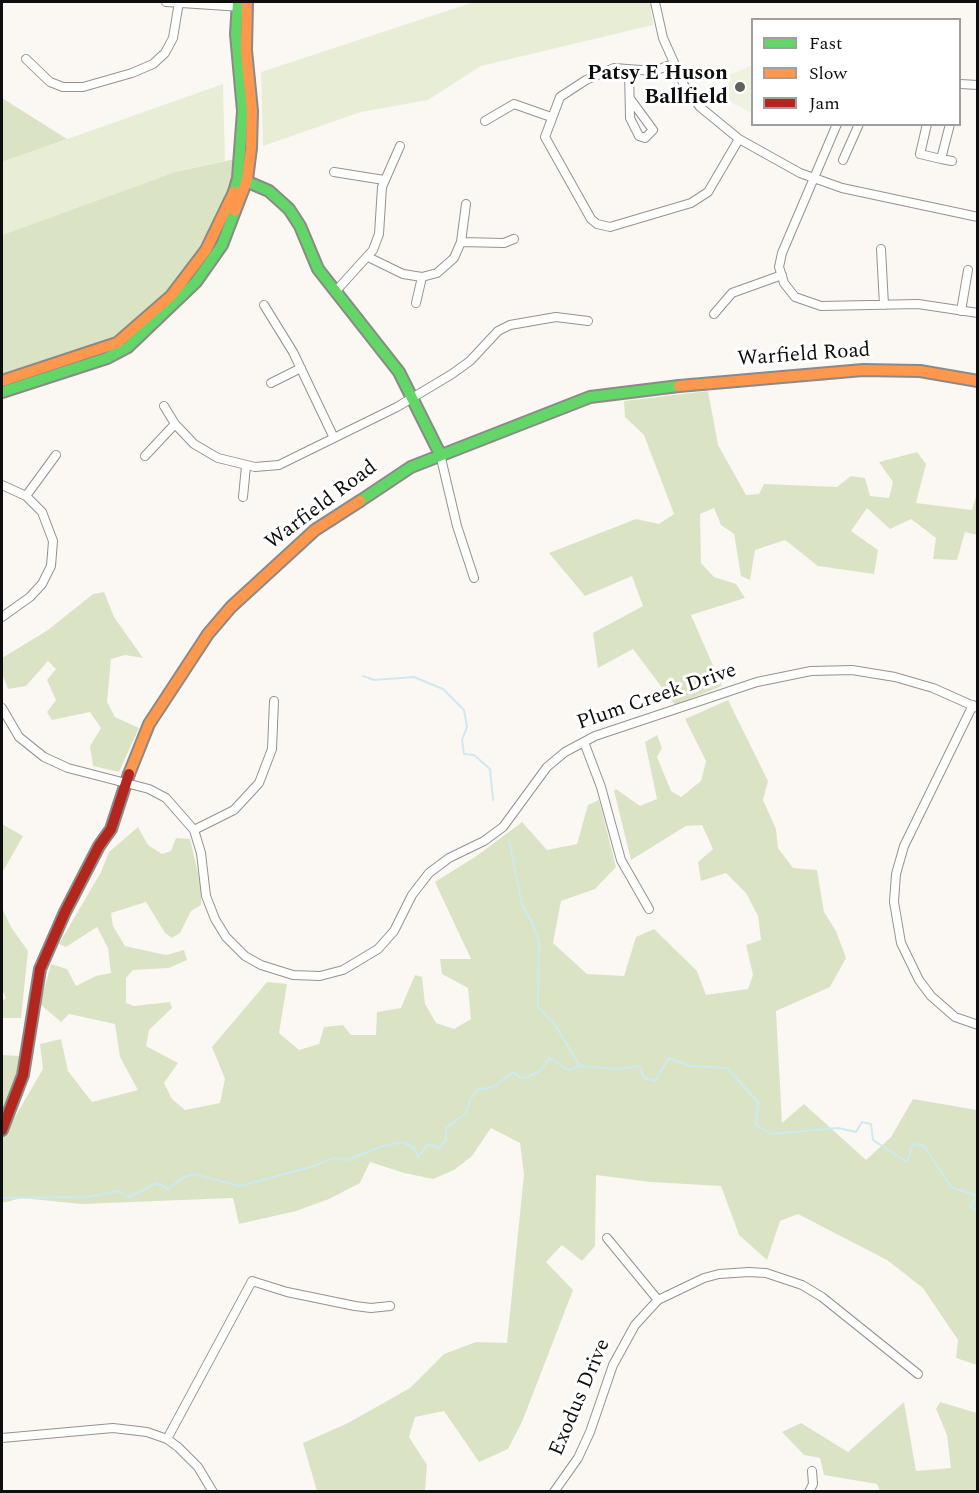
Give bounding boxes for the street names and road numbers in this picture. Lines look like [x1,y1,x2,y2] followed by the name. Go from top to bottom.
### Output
[737,339,871,373] street label: Warfield Road
[261,456,383,556] street label: Warfield Road
[574,659,740,737] street label: Plum Creek Drive
[545,1336,617,1460] street label: Exodus Drive

